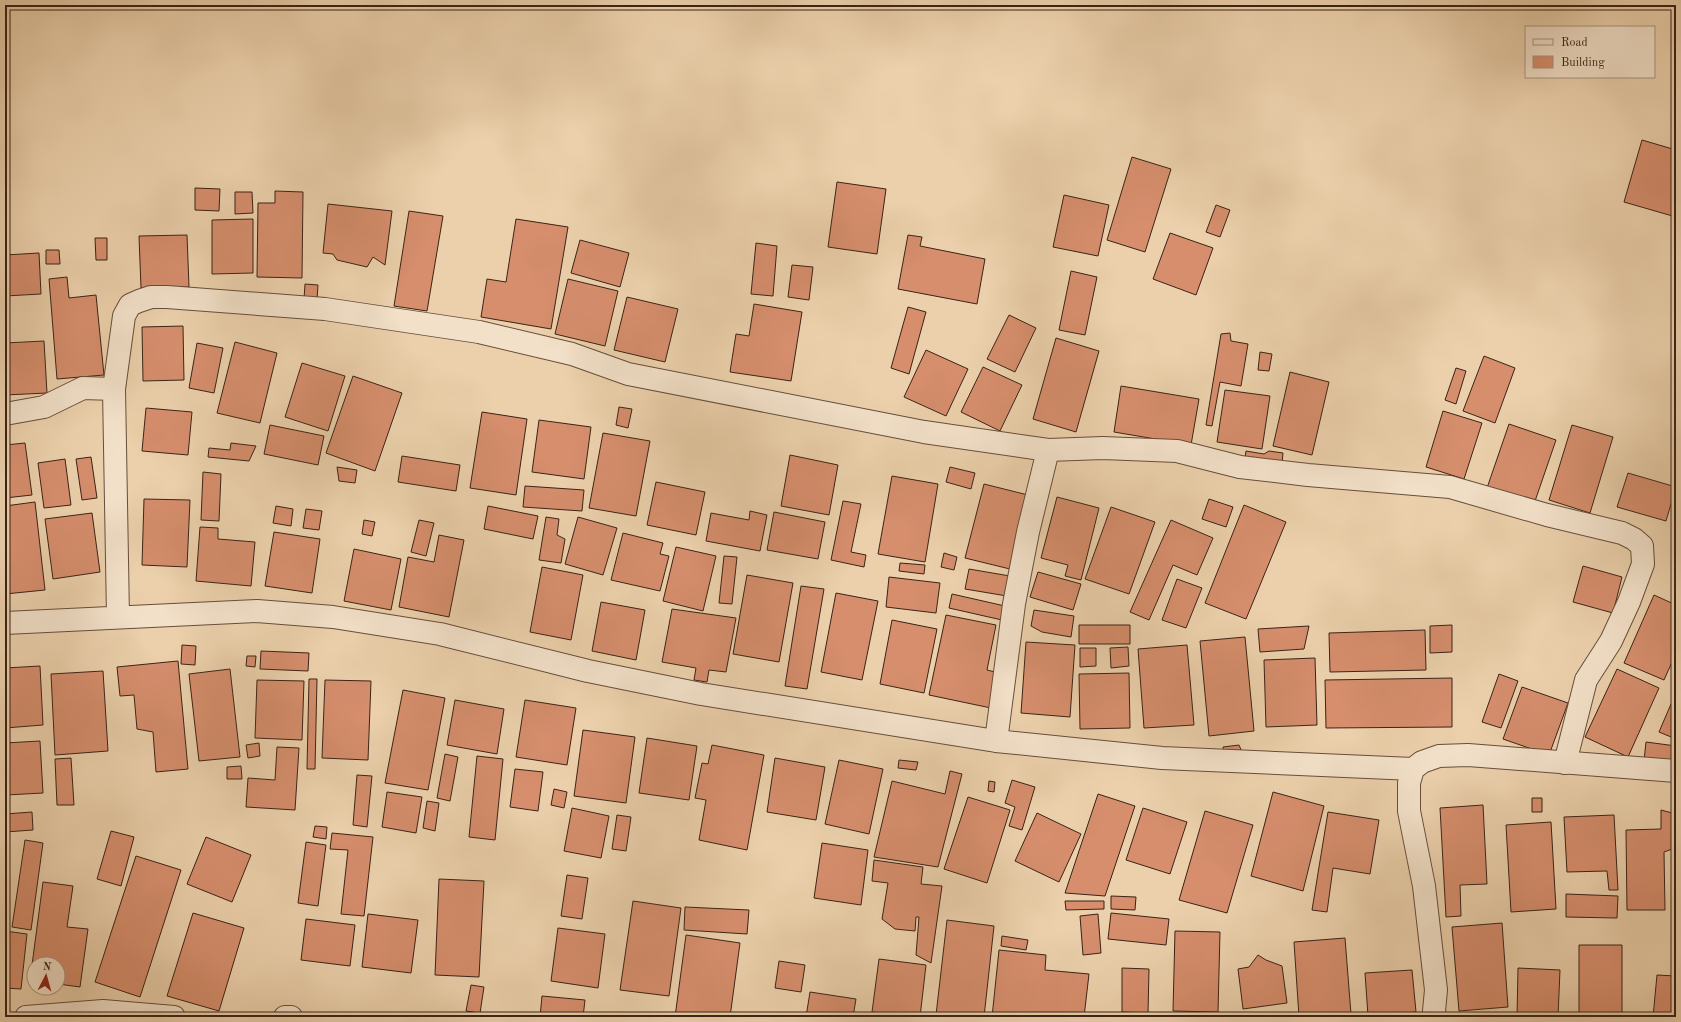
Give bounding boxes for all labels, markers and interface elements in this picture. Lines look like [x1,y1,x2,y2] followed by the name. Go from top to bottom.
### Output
[1525,26,1655,78] legend
[1561,37,1588,49] text: Road
[1561,57,1605,69] text: Building
[26,956,66,996] north arrow
[42,962,52,974] text: N

